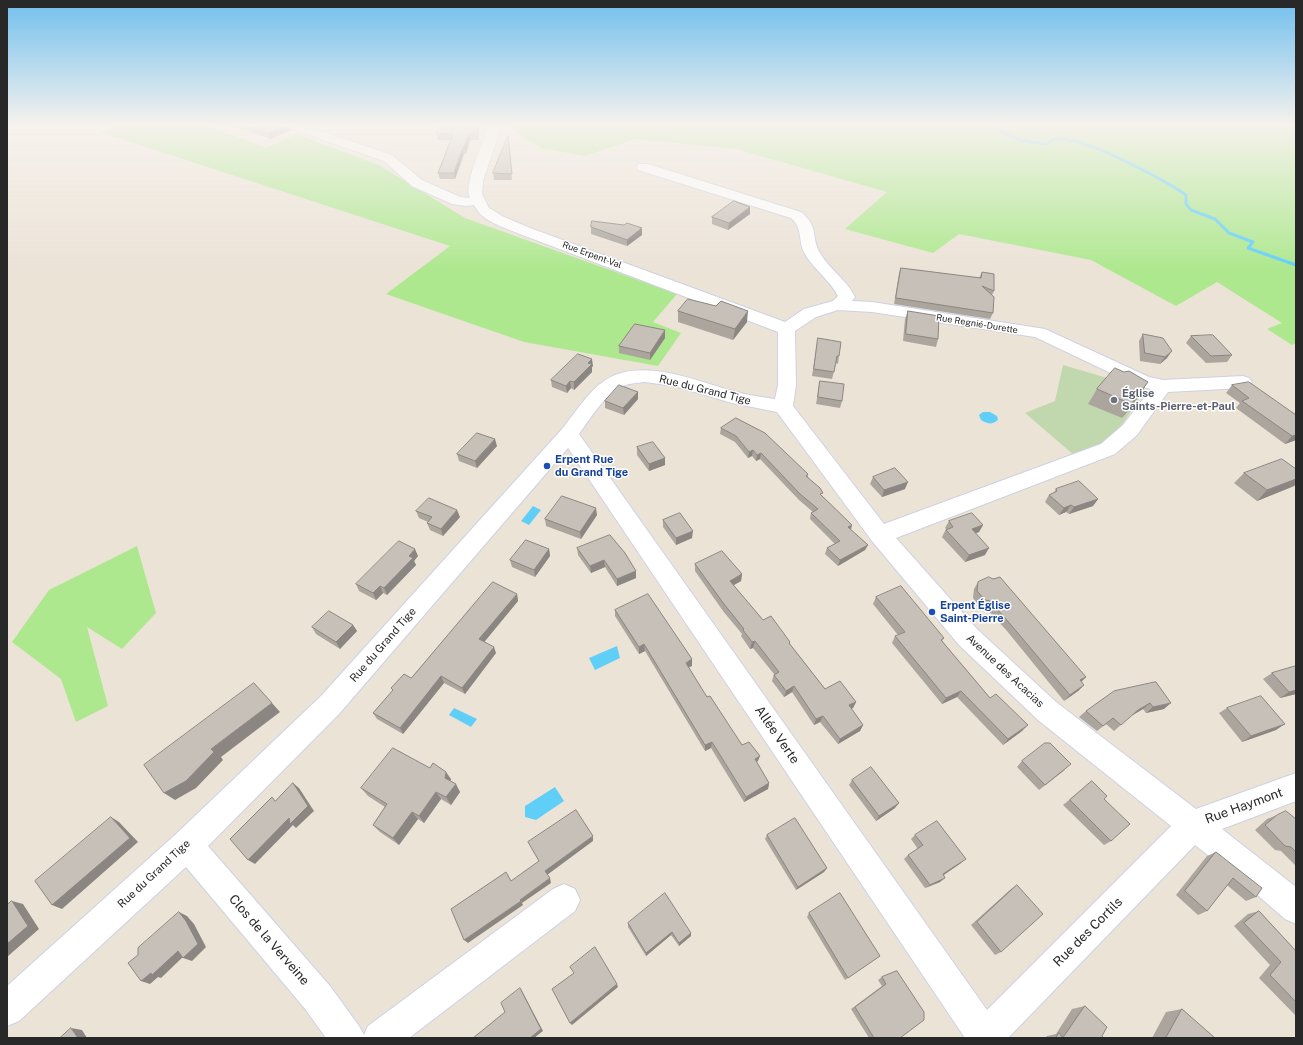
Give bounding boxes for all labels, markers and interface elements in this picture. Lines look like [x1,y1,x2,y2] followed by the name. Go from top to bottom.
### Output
[561,239,623,271] street label: Rue Erpent-Val
[935,312,1019,336] street label: Rue Regnié-Durette
[658,372,752,408] street label: Rue du Grand Tige
[1122,387,1235,413] place label: Église Saints-Pierre-et-Paul
[1109,395,1119,405] marker: Église Saints-Pierre-et-Paul
[555,453,628,479] place label: Erpent Rue du Grand Tige
[542,461,552,471] marker: Erpent Rue du Grand Tige
[940,599,1010,625] place label: Erpent Église Saint-Pierre
[347,605,419,685] street label: Rue du Grand Tige
[927,607,937,617] marker: Erpent Église Saint-Pierre
[963,632,1047,710] street label: Avenue des Acacias
[751,703,803,767] street label: Allée Verte
[1203,785,1285,827] street label: Rue Haymont
[115,837,193,911] street label: Rue du Grand Tige
[225,892,313,988] street label: Clos de la Verveine
[1050,894,1126,970] street label: Rue des Cortils

